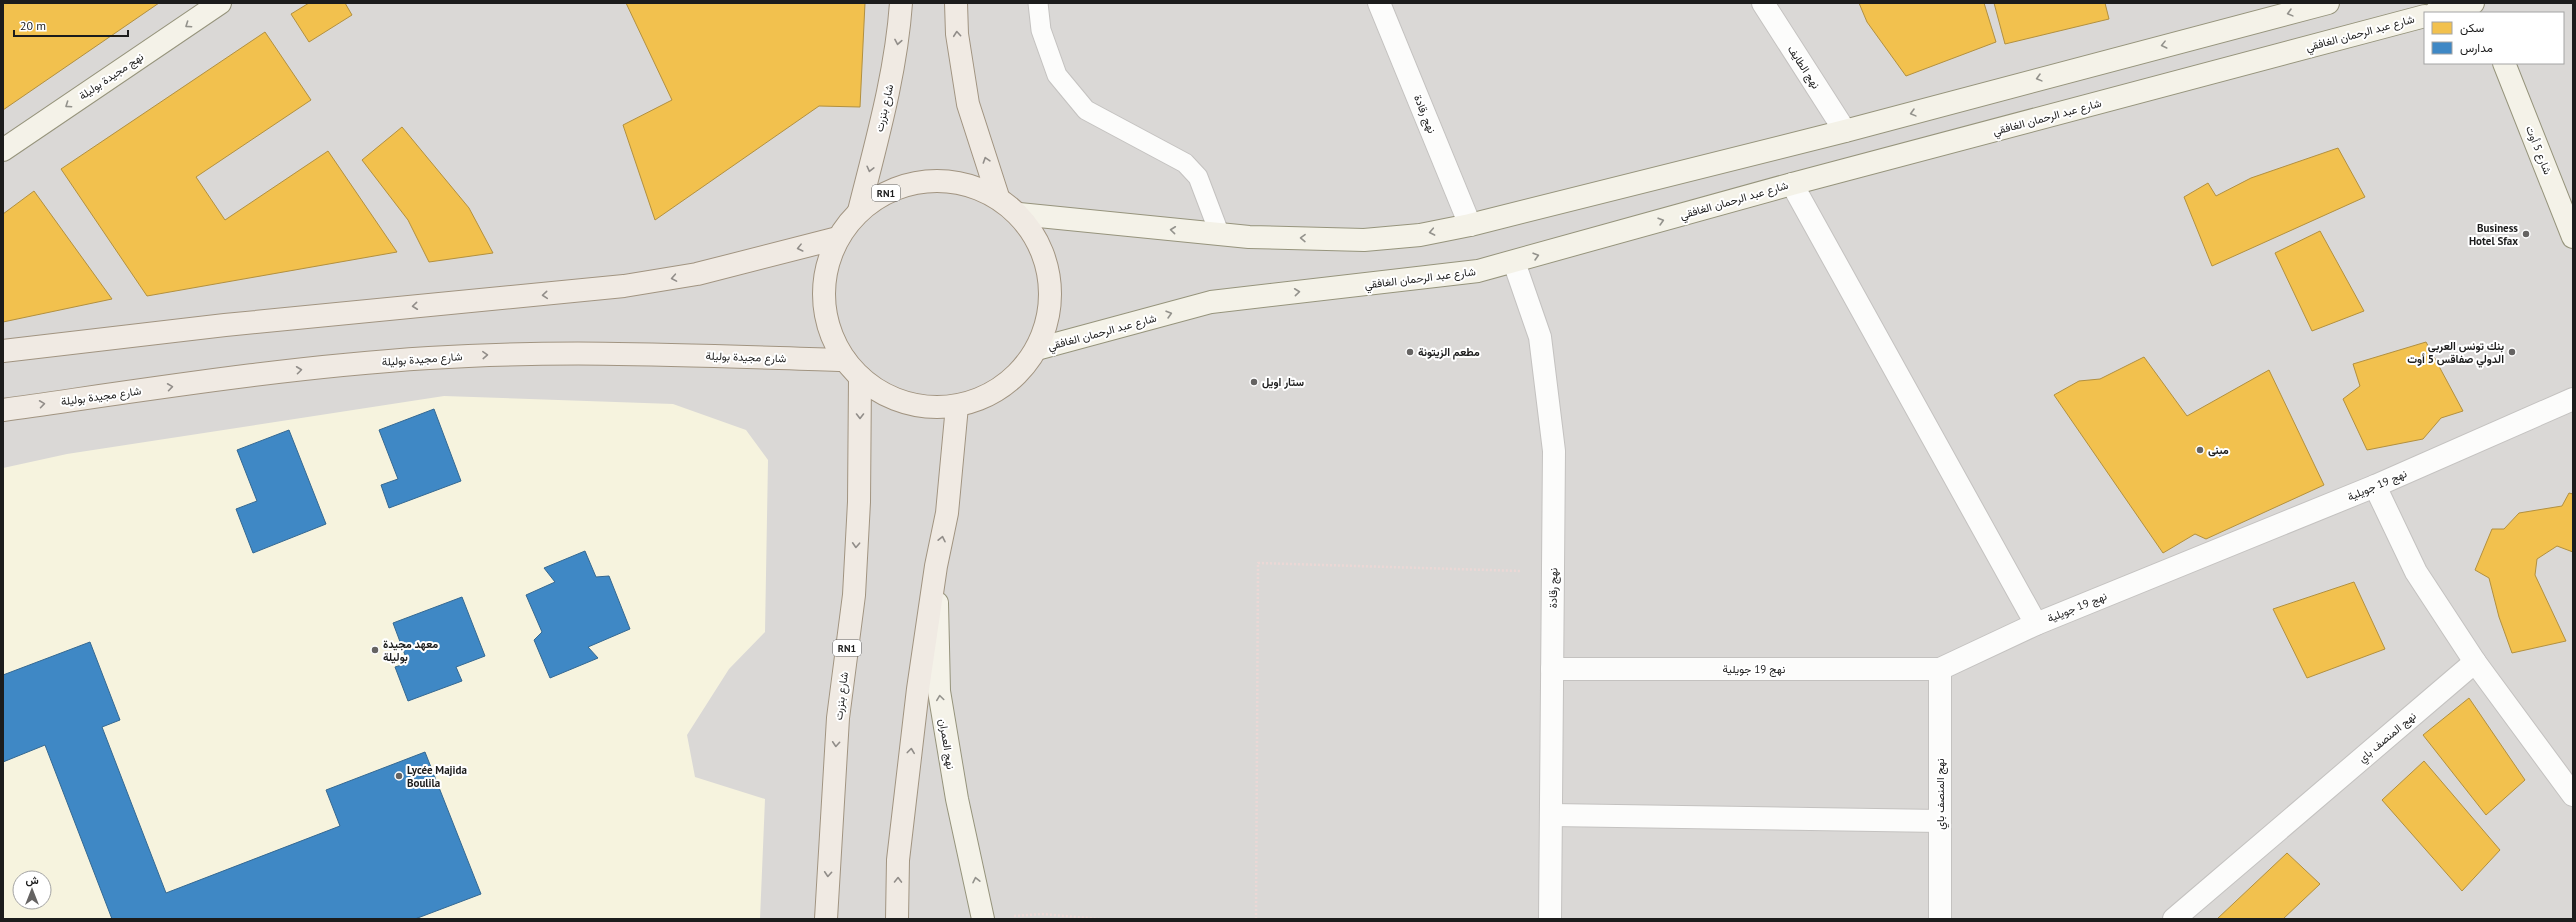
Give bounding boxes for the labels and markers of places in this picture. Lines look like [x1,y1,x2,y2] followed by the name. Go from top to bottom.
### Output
[2469,221,2518,248] place label: Business Hotel Sfax
[2521,229,2531,239] marker: Business Hotel Sfax
[2407,339,2504,368] place label: بنك تونس العربي الدولي صفاقس 5 أوت
[1418,345,1480,360] place label: مطعم الزيتونة
[1405,347,1415,357] marker: مطعم الزيتونة
[2507,347,2517,357] marker: بنك تونس العربي الدولي صفاقس 5 أوت
[1262,375,1304,389] place label: ستار اويل
[1249,377,1259,387] marker: ستار اويل
[2208,443,2229,457] place label: مبنى
[2195,445,2205,455] marker: مبنى
[383,637,438,664] place label: معهد مجيدة بوليلة
[370,645,380,655] marker: معهد مجيدة بوليلة
[407,763,467,790] place label: Lycée Majida Boulila
[394,771,404,781] marker: Lycée Majida Boulila

